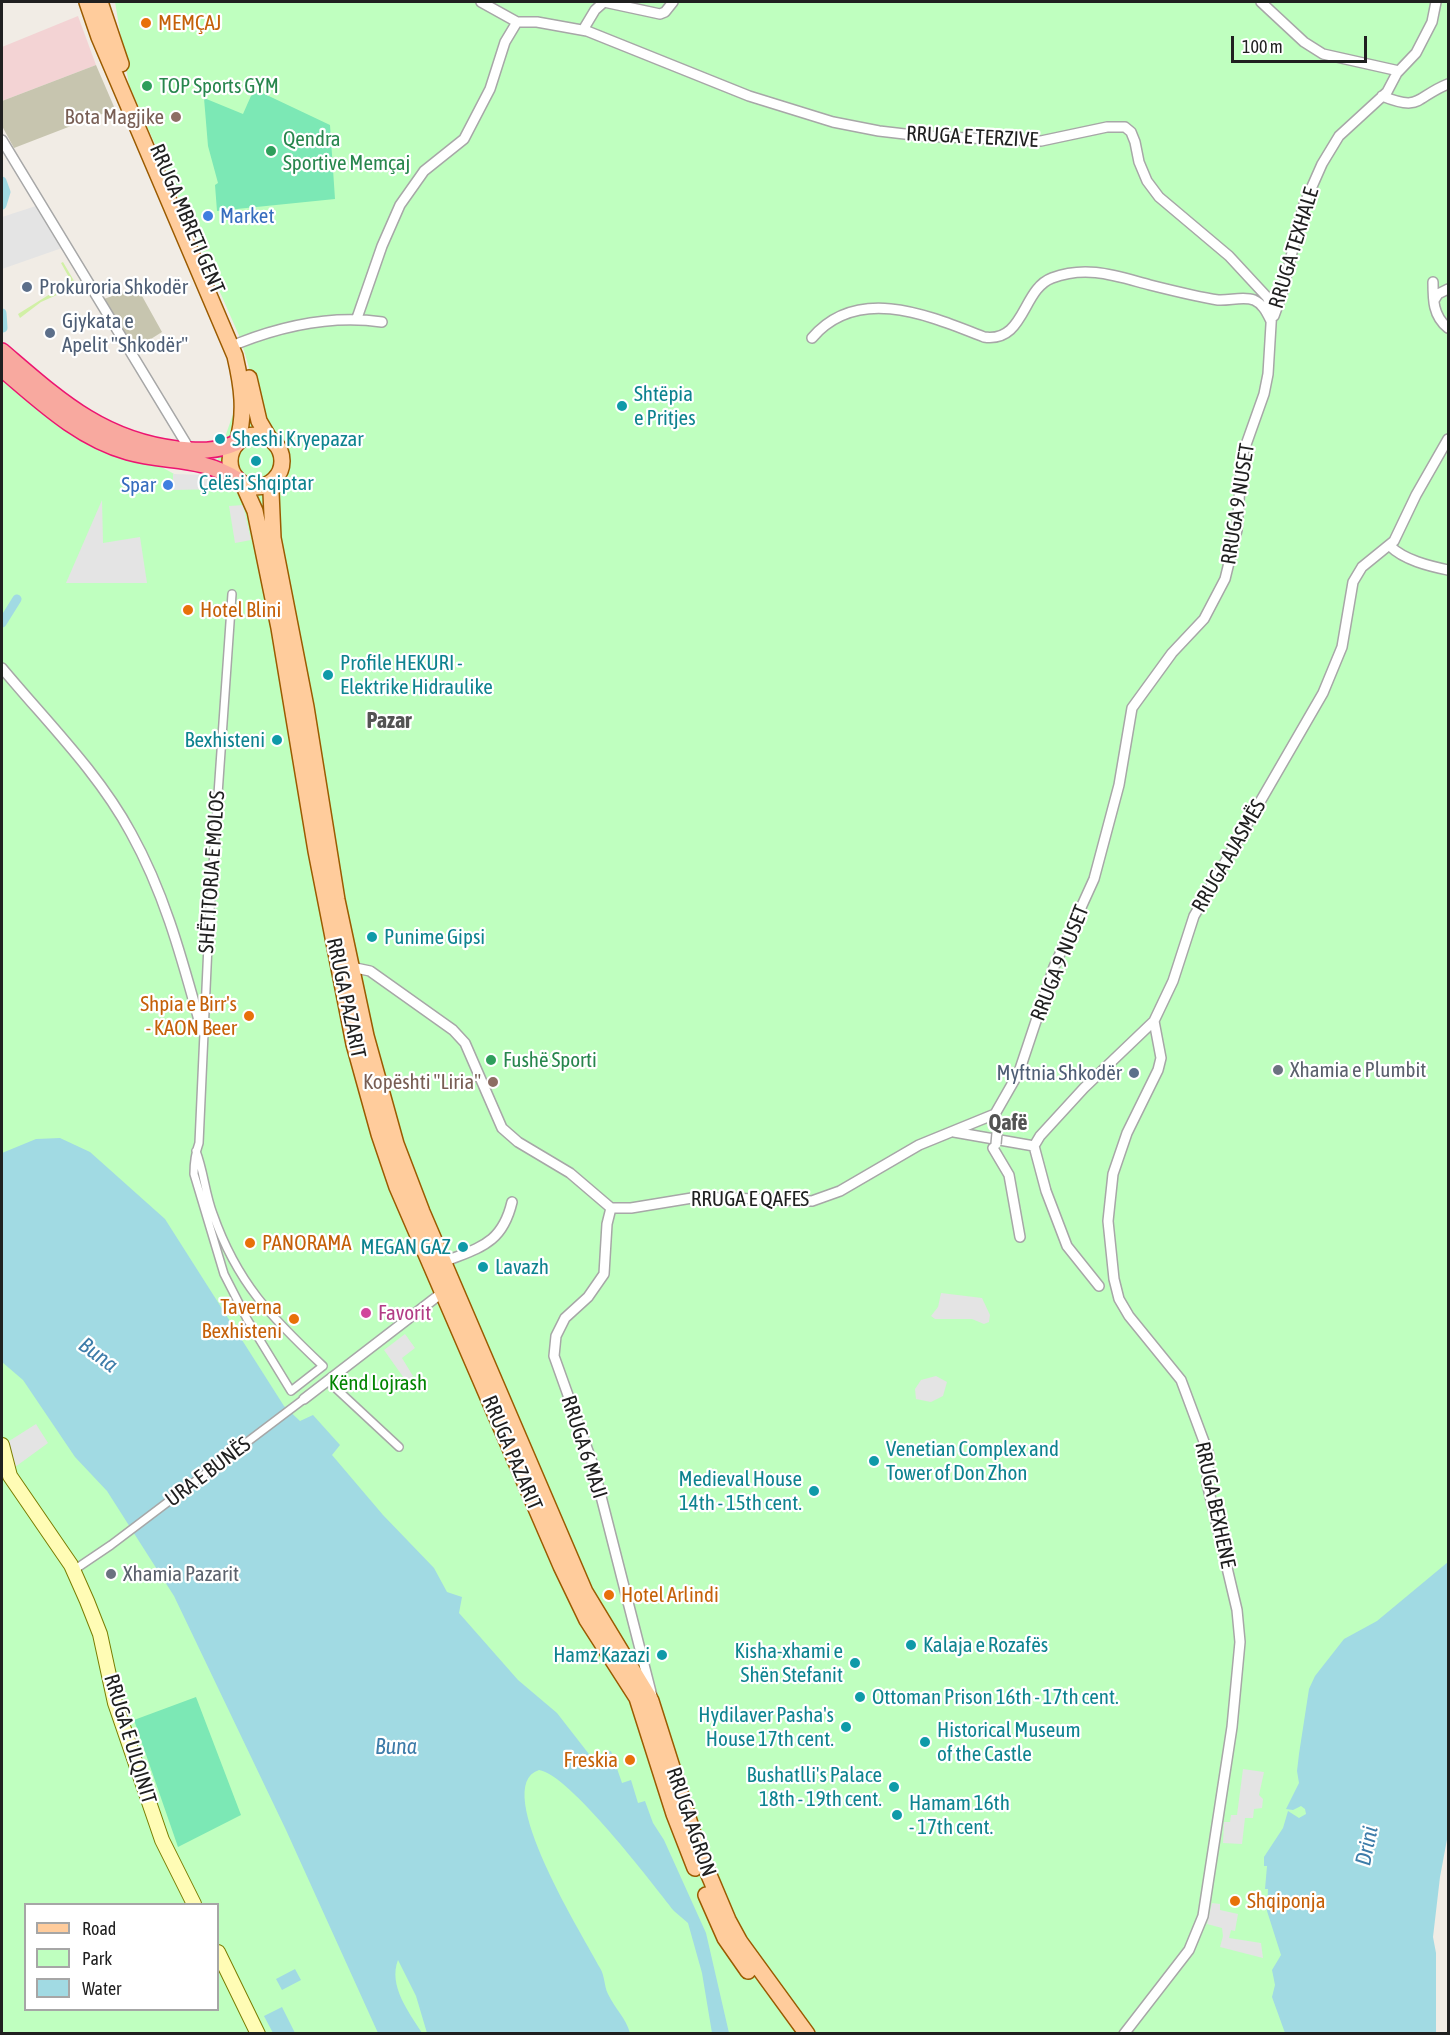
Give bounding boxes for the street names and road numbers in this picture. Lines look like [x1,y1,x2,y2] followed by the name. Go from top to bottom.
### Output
[905,121,1039,153] street label: RRUGA E TERZIVE
[144,140,230,298] street label: RRUGA MBRETI GENT
[1264,185,1324,311] street label: RRUGA TEXHALE
[1216,442,1260,566] street label: RRUGA 9 NUSET
[194,790,230,954] street label: SHËTITORJA E MOLOS
[1187,795,1271,917] street label: RRUGA AJASMËS
[1025,902,1095,1024] street label: RRUGA 9 NUSET
[321,936,371,1060] street label: RRUGA PAZARIT
[691,1186,809,1212] street label: RRUGA E QAFES
[477,1392,547,1514] street label: RRUGA PAZARIT
[556,1392,612,1502] street label: RRUGA 6 MAJI
[160,1432,256,1512] street label: URA E BUNËS
[1189,1440,1241,1570] street label: RRUGA BEXHENE
[98,1671,162,1807] street label: RRUGA E ULQINIT
[661,1764,721,1880] street label: RRUGA AGRON

